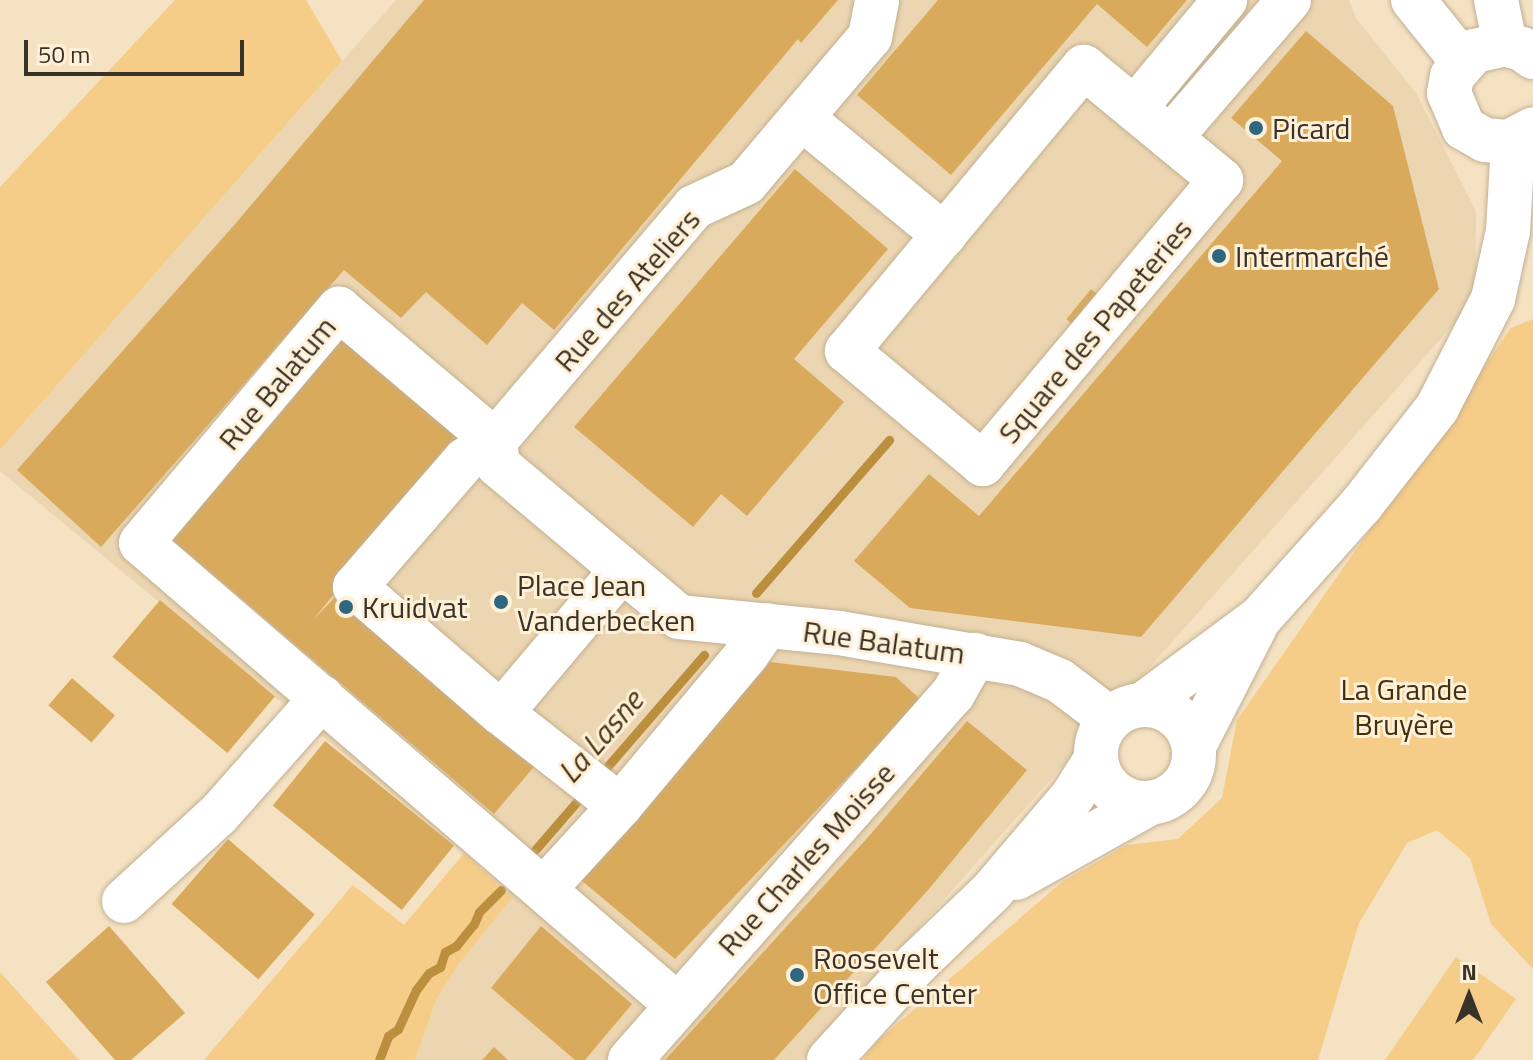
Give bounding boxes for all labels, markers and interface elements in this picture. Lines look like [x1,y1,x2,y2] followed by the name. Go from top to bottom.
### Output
[28,24,248,74] scale bar
[38,36,90,72] text: 50 m
[1272,110,1350,146] place label: Picard
[1247,119,1265,137] marker: Picard
[547,201,707,379] street label: Rue des Ateliers
[991,212,1199,450] street label: Square des Papeteries
[1235,238,1389,274] place label: Intermarché
[1210,247,1228,265] marker: Intermarché
[211,309,343,457] street label: Rue Balatum
[517,567,695,638] place label: Place Jean Vanderbecken
[362,589,467,625] place label: Kruidvat
[492,593,510,611] marker: Place Jean Vanderbecken
[337,598,355,616] marker: Kruidvat
[801,613,967,671] street label: Rue Balatum
[1340,671,1468,742] park label: La Grande Bruyère
[549,682,651,790] water label: La Lasne
[710,755,902,963] street label: Rue Charles Moisse
[813,940,977,1010] place label: Roosevelt Office Center
[1461,955,1477,989] text: N
[1429,956,1509,1036] north arrow
[788,966,806,984] marker: Roosevelt Office Center

